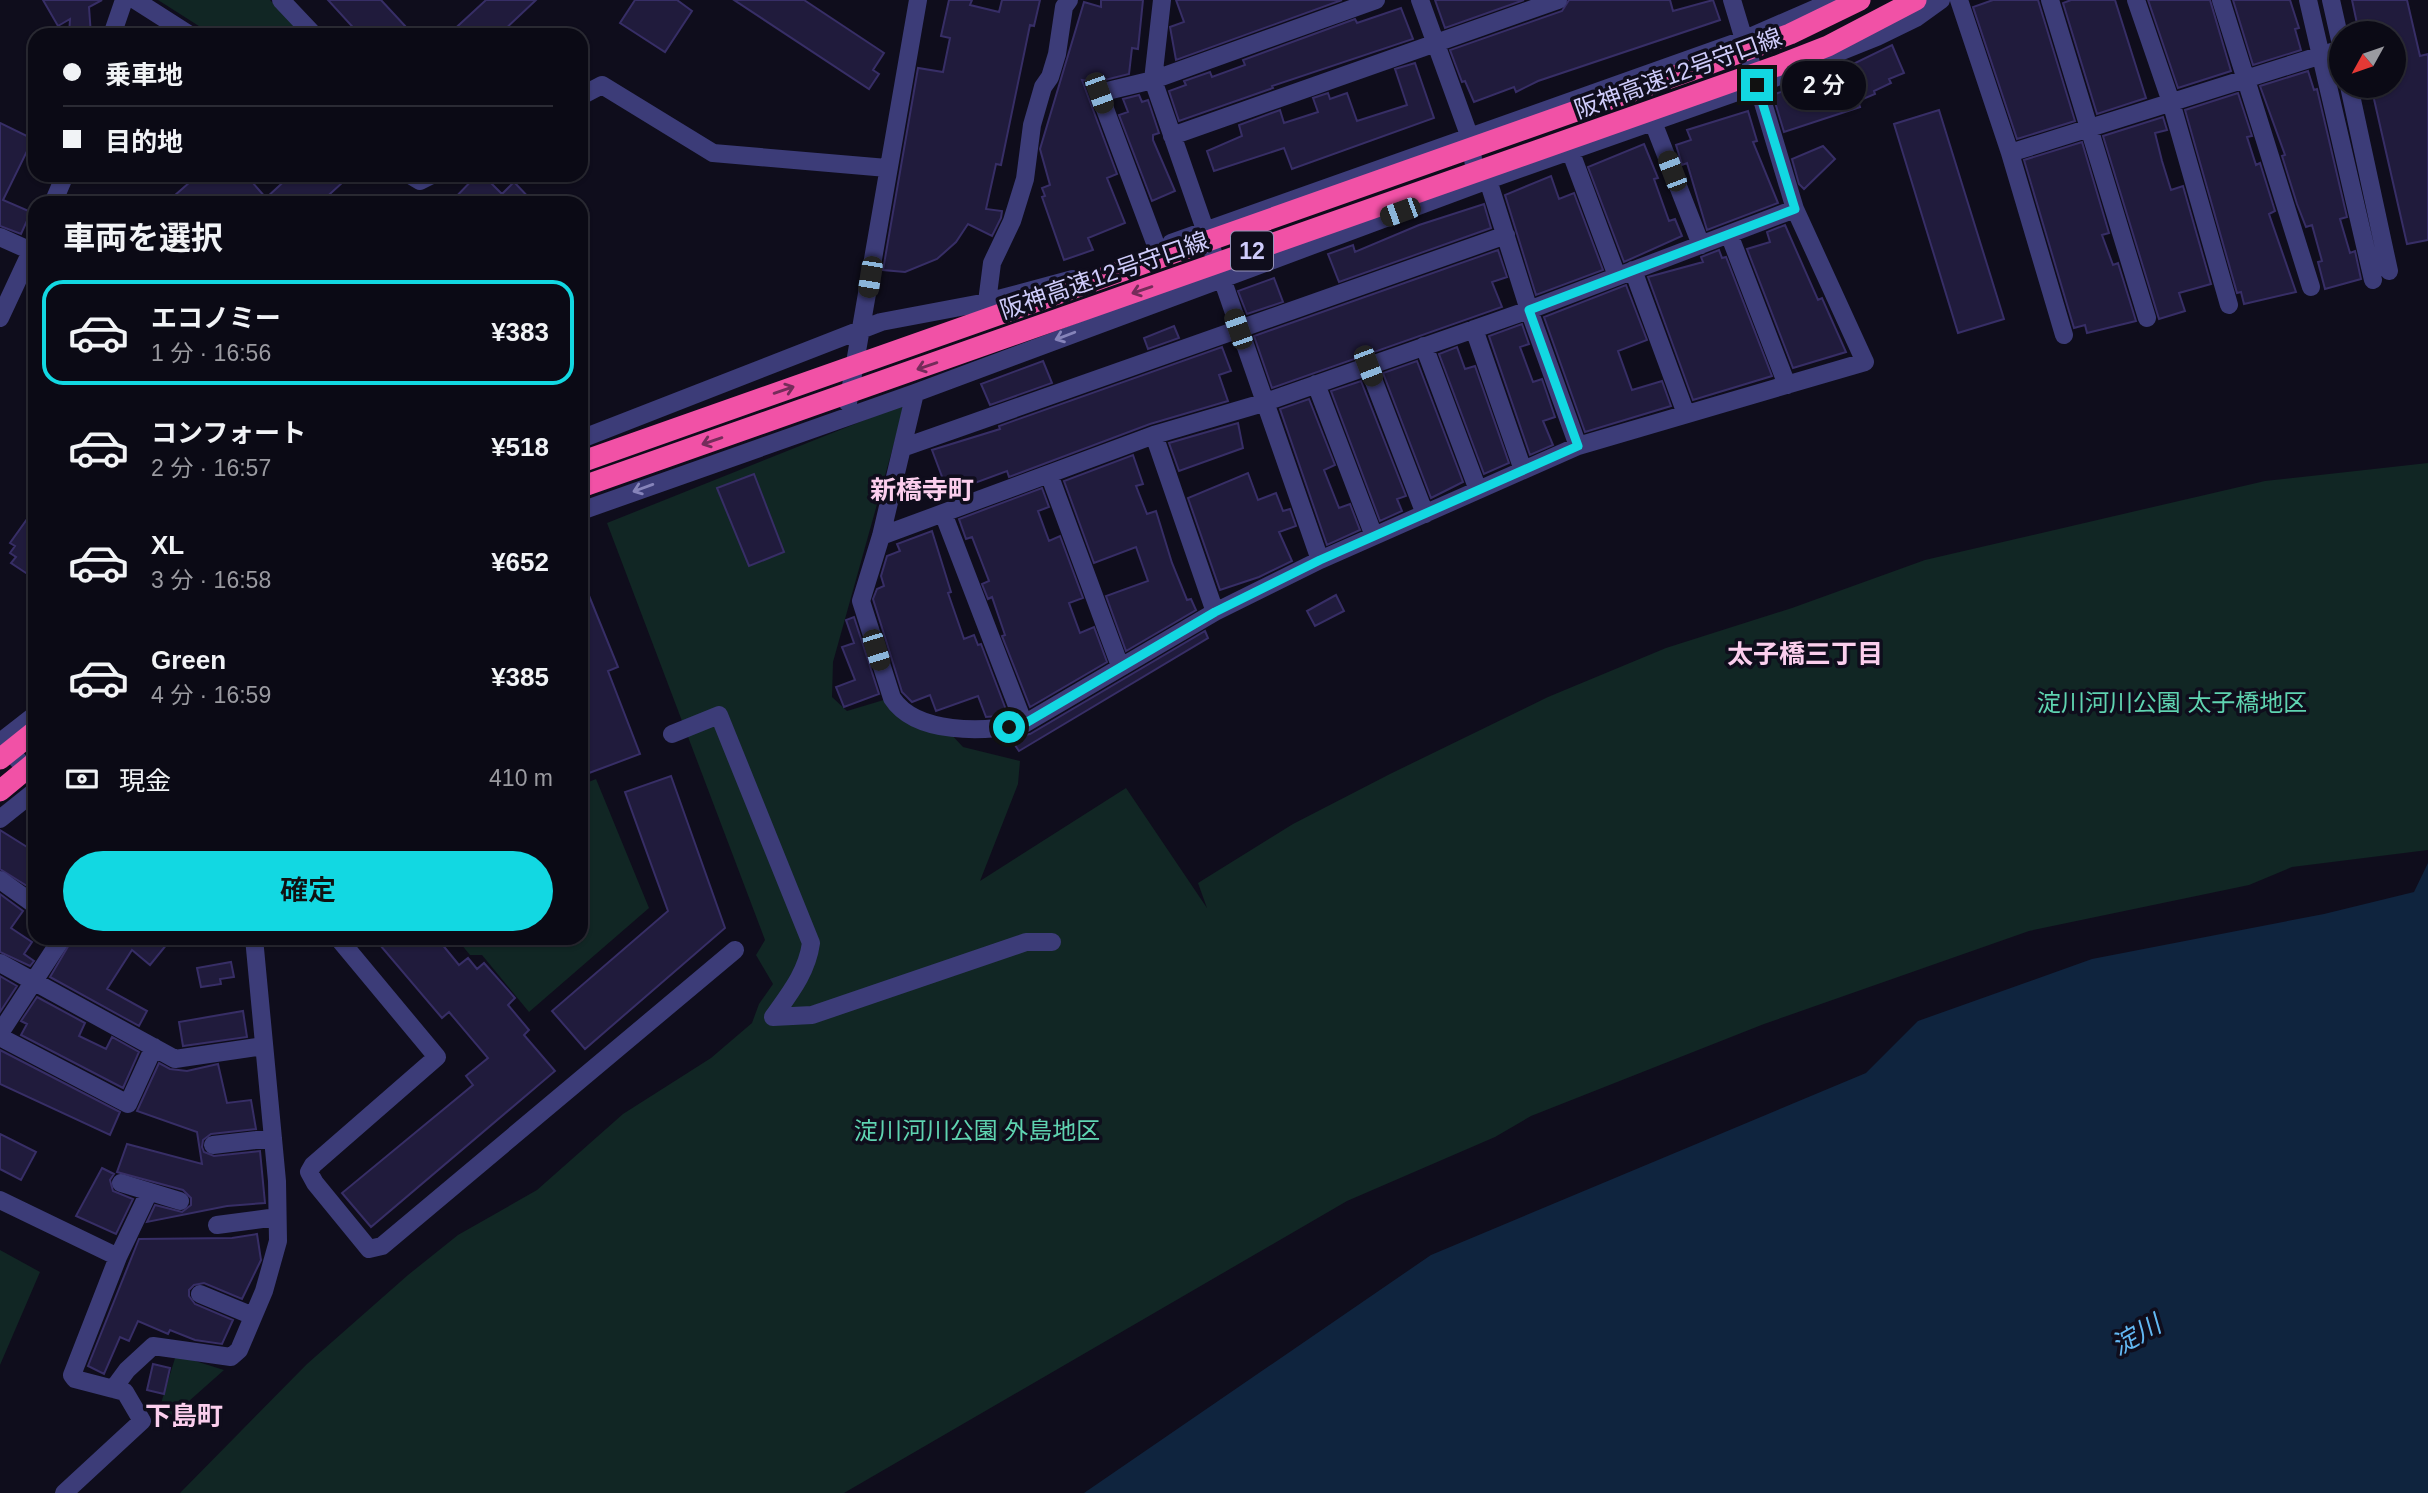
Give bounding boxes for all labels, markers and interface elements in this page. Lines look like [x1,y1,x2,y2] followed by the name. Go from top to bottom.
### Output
[2329,21,2406,98] north arrow
[2329,21,2406,98] map controls
[1571,23,1785,123] street label: 阪神高速12号守口線
[105,60,183,90] text: 乗車地
[1782,60,1866,110] callout: 2 分
[1741,69,1773,101] route end
[1082,70,1117,116] car
[1803,72,1845,98] text: 2 分
[105,127,183,157] text: 目的地
[1655,148,1690,194] car
[1377,195,1424,229] car
[63,220,223,256] text: 車両を選択
[996,227,1212,323] street label: 阪神高速12号守口線
[1231,232,1273,270] road number: 12
[857,255,884,299] car
[1131,285,1153,297] one-way arrow
[67,301,130,364] icon: car
[151,303,281,333] text: エコノミー
[1222,306,1255,352] car
[491,317,549,347] text: ¥383
[1054,331,1076,344] one-way arrow
[151,340,271,366] text: 1 分 · 16:56
[1351,343,1386,389] car
[917,360,938,373] one-way arrow
[773,383,795,396] one-way arrow
[67,416,130,479] icon: car
[151,418,306,448] text: コンフォート
[491,432,549,462] text: ¥518
[702,436,724,448] one-way arrow
[151,455,271,481] text: 2 分 · 16:57
[870,475,974,505] district label: 新橋寺町
[633,483,655,496] one-way arrow
[151,530,184,560] text: XL
[67,531,130,594] icon: car
[491,547,549,577] text: ¥652
[151,567,271,593] text: 3 分 · 16:58
[860,627,893,673] car
[1727,639,1883,669] district label: 太子橋三丁目
[151,645,226,675] text: Green
[67,646,130,709] icon: car
[491,662,549,692] text: ¥385
[151,682,271,708] text: 4 分 · 16:59
[2037,689,2307,716] park label: 淀川河川公園 太子橋地区
[993,711,1025,743] route start
[63,760,101,798] icon: cash
[489,765,553,791] text: 410 m
[119,766,171,796] text: 現金
[63,851,553,931] button: 確定
[854,1117,1100,1144] park label: 淀川河川公園 外島地区
[2106,1308,2169,1361] water label: 淀川
[145,1401,223,1431] district label: 下島町

